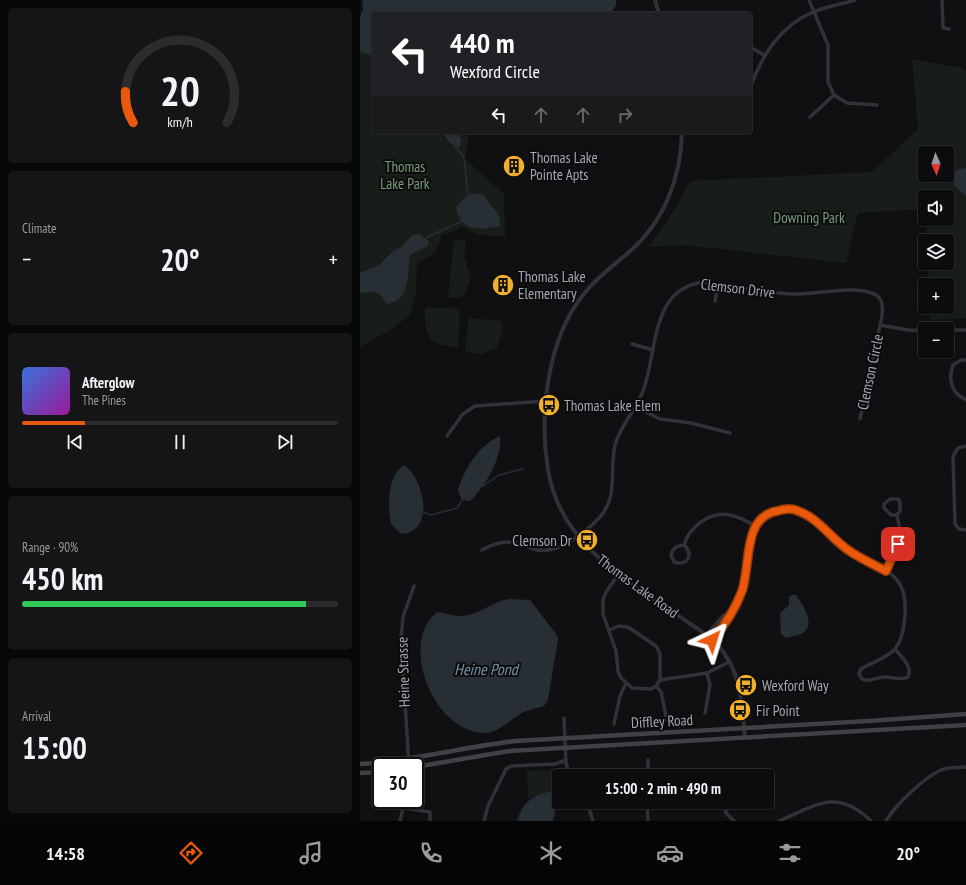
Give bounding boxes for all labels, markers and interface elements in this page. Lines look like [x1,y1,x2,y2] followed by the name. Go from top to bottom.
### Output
[450,24,514,61] text: 440 m
[384,28,436,80] icon: left
[450,60,540,83] text: Wexford Circle
[160,64,200,117] text: 20
[488,104,510,126] icon: left
[530,104,552,126] icon: ahead
[572,104,594,126] icon: ahead
[614,104,636,126] icon: right
[167,112,193,131] text: km/h
[918,146,954,182] north arrow
[918,146,954,358] map controls
[530,148,598,184] place label: Thomas Lake Pointe Apts
[501,153,527,179] building icon: Thomas Lake Pointe Apts
[380,157,430,193] park label: Thomas Lake Park
[918,190,954,226] button: sound
[773,208,845,227] park label: Downing Park
[22,220,56,237] text: Climate
[918,234,954,270] button: layers
[160,240,200,279] text: 20°
[22,245,31,273] text: −
[329,245,338,273] text: +
[518,267,586,303] place label: Thomas Lake Elementary
[490,272,516,298] building icon: Thomas Lake Elementary
[700,274,776,302] street label: Clemson Drive
[918,278,954,314] button: +
[918,322,954,358] button: −
[853,332,887,412] street label: Clemson Circle
[82,373,134,392] text: Afterglow
[82,392,126,409] text: The Pines
[536,392,562,418] bus stop icon: Thomas Lake Elem
[564,396,661,415] place label: Thomas Lake Elem
[64,431,86,453] icon: previous
[169,431,191,453] icon: pause
[274,431,296,453] icon: next
[574,527,600,553] bus stop icon: Clemson Dr
[881,527,915,561] pin
[512,531,573,550] place label: Clemson Dr
[887,533,909,555] icon: arrive
[22,539,78,556] text: Range · 90%
[593,550,683,622] street label: Thomas Lake Road
[22,559,103,598] text: 450 km
[691,619,733,661] position arrow
[392,636,414,708] street label: Heine Strasse
[454,659,520,679] water label: Heine Pond
[733,672,759,698] bus stop icon: Wexford Way
[762,676,829,695] place label: Wexford Way
[727,697,753,723] bus stop icon: Fir Point
[756,701,800,720] place label: Fir Point
[22,708,51,725] text: Arrival
[631,710,693,732] street label: Diffley Road
[22,728,87,767] text: 15:00
[372,757,424,809] speed limit sign: 30
[605,779,721,798] text: 15:00 · 2 min · 490 m
[177,839,205,867] icon: directions
[297,839,325,867] icon: music
[417,839,445,867] icon: phone
[537,839,565,867] icon: climate
[656,839,684,867] icon: car
[776,839,804,867] icon: filters
[46,842,85,865] text: 14:58
[896,842,920,865] text: 20°

